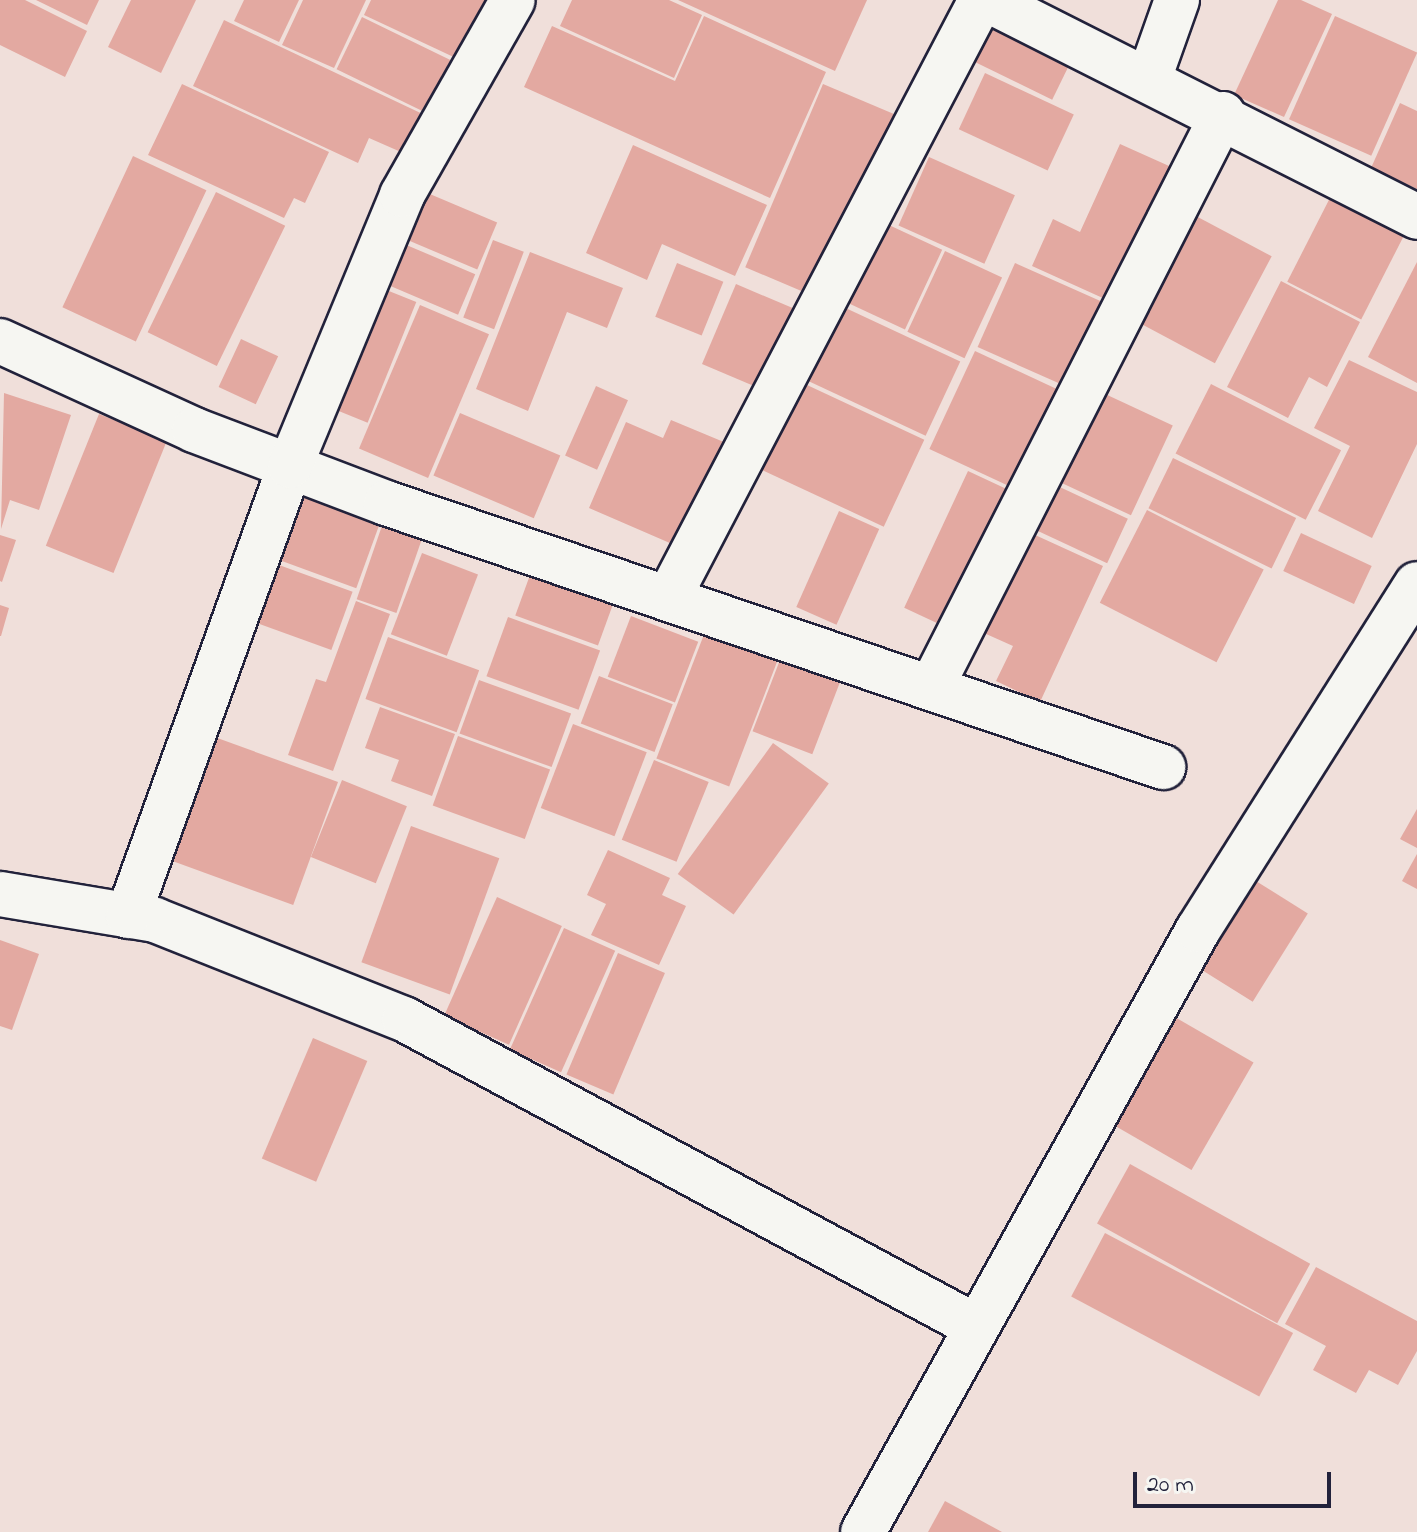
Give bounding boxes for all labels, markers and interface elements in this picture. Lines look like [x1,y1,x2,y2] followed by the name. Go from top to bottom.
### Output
[1137,1456,1335,1506] scale bar
[1147,1468,1194,1503] text: 20 m

